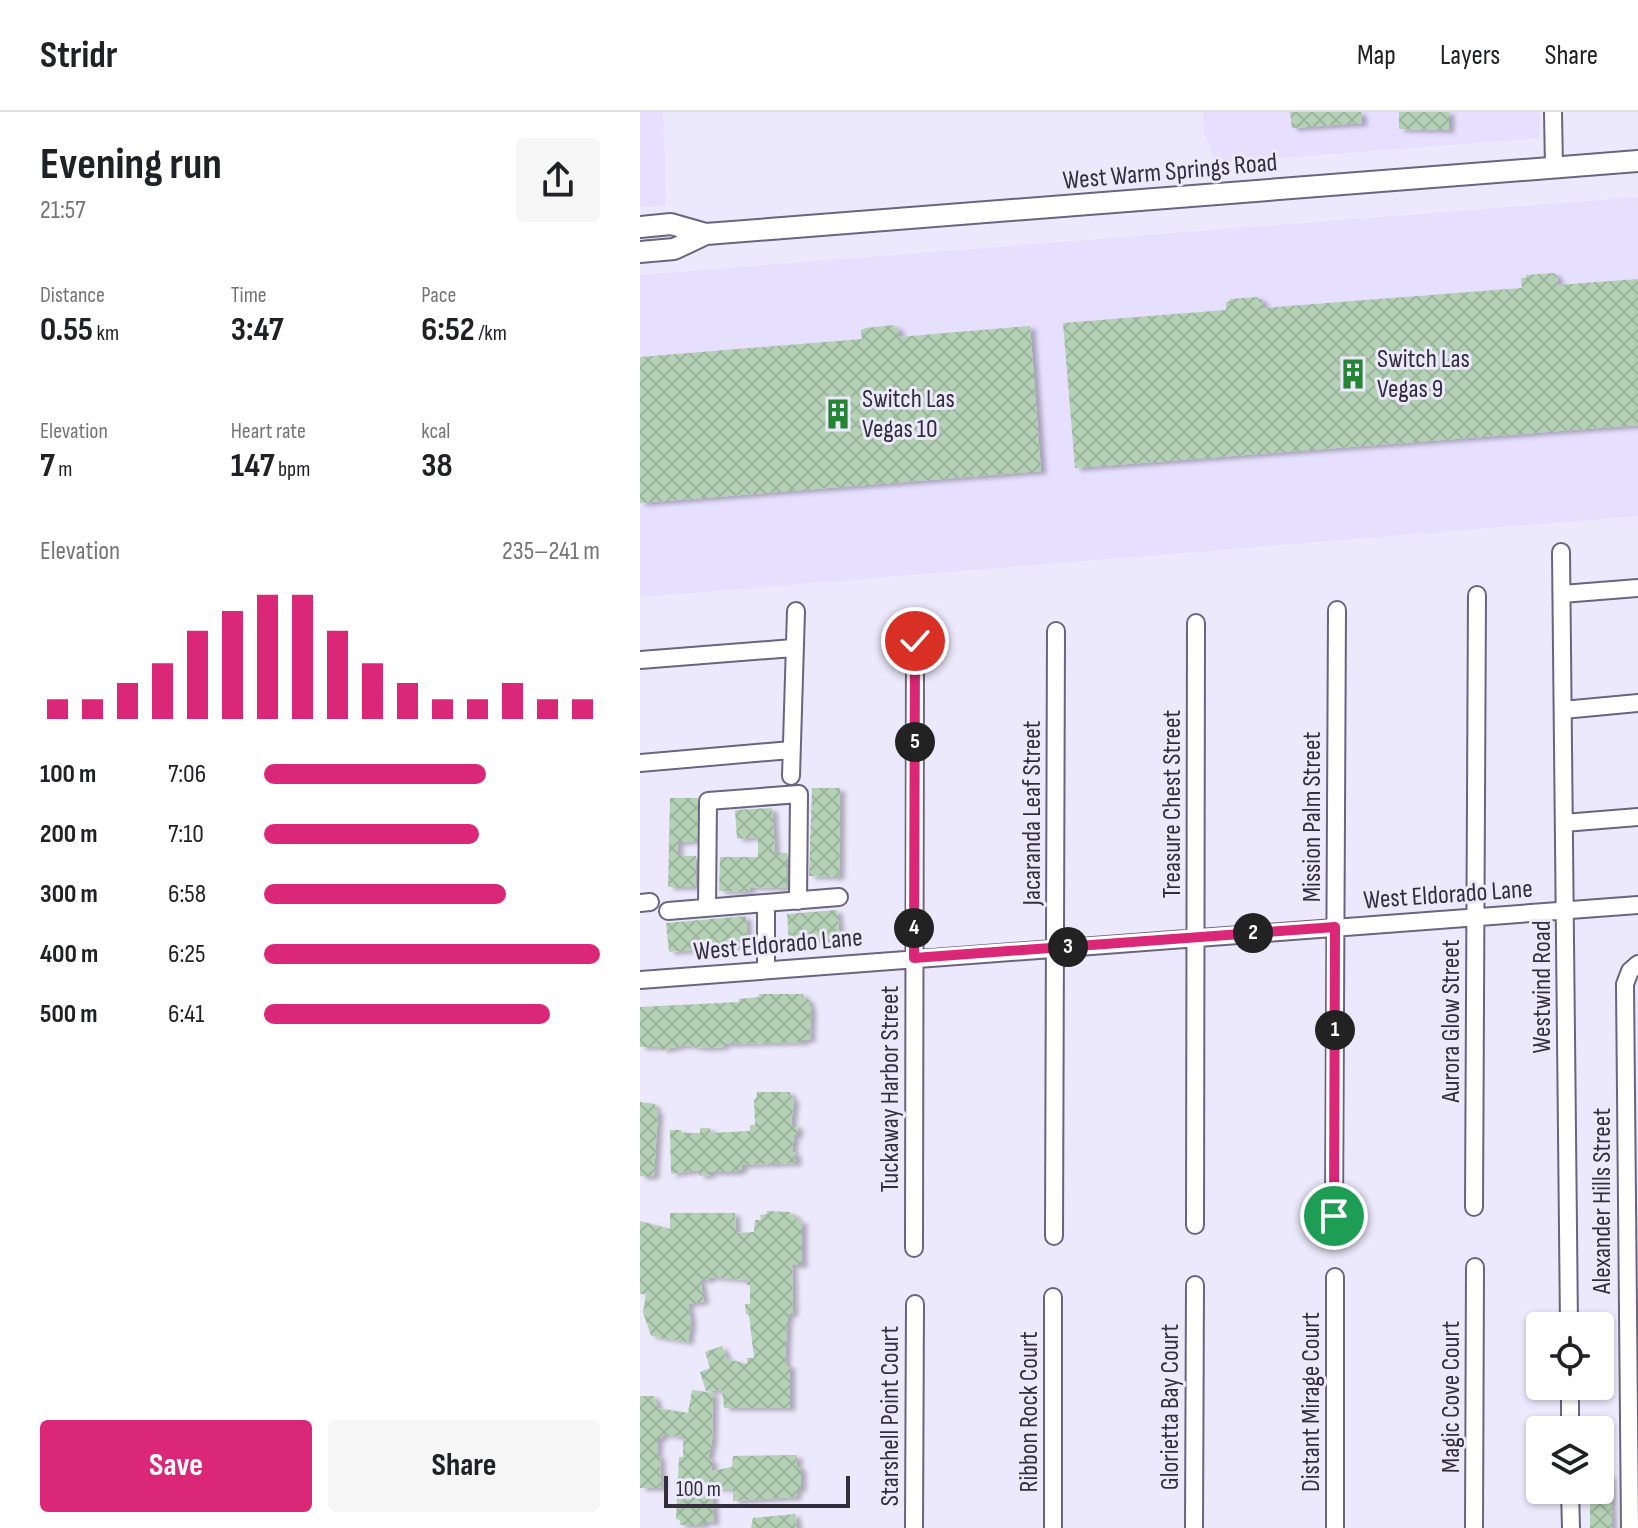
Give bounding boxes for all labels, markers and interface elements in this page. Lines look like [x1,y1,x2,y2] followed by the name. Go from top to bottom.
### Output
[40,33,117,78] text: Stridr
[1357,39,1396,72] text: Map
[1440,39,1500,72] text: Layers
[1544,39,1598,72] text: Share
[40,138,222,191] text: Evening run
[516,138,600,222] button: share
[1061,147,1279,197] street label: West Warm Springs Road
[40,195,86,226] text: 21:57
[40,282,105,309] text: Distance
[231,282,267,309] text: Time
[421,282,456,309] text: Pace
[40,309,93,350] text: 0.55
[231,309,284,350] text: 3:47
[421,309,475,350] text: 6:52
[93,320,119,347] text: km
[475,320,507,347] text: /km
[1377,344,1470,405] place label: Switch Las Vegas 9
[1336,357,1370,391] building icon: Switch Las Vegas 9
[862,384,955,445] place label: Switch Las Vegas 10
[821,397,855,431] building icon: Switch Las Vegas 10
[40,418,108,445] text: Elevation
[231,418,306,445] text: Heart rate
[421,418,450,445] text: kcal
[40,445,55,486] text: 7
[231,445,274,486] text: 147
[421,445,453,486] text: 38
[55,456,72,483] text: m
[274,456,310,483] text: bpm
[40,536,120,567] text: Elevation
[502,536,600,567] text: 235–241 m
[881,607,949,675] pin
[893,619,937,663] icon: check
[1157,710,1188,898] street label: Treasure Chest Street
[1017,720,1048,906] street label: Jacaranda Leaf Street
[895,722,935,762] pin: 5
[910,728,920,755] text: 5
[1297,732,1328,902] street label: Mission Palm Street
[40,759,96,790] text: 100 m
[168,759,206,790] text: 7:06
[40,819,97,850] text: 200 m
[168,819,204,850] text: 7:10
[1362,874,1534,916] street label: West Eldorado Lane
[40,879,98,910] text: 300 m
[168,879,206,910] text: 6:58
[894,908,934,948] pin: 4
[1233,913,1273,953] pin: 2
[909,914,919,941] text: 4
[1248,919,1258,946] text: 2
[1527,920,1558,1054] street label: Westwind Road
[692,922,864,968] street label: West Eldorado Lane
[1048,927,1088,967] pin: 3
[1063,933,1073,960] text: 3
[40,939,98,970] text: 400 m
[168,939,205,970] text: 6:25
[1436,939,1467,1104] street label: Aurora Glow Street
[875,986,906,1192] street label: Tuckaway Harbor Street
[40,999,97,1030] text: 500 m
[168,999,204,1030] text: 6:41
[1315,1010,1355,1050] pin: 1
[1331,1016,1339,1043] text: 1
[1587,1108,1618,1295] street label: Alexander Hills Street
[1300,1182,1368,1250] pin
[1312,1194,1356,1238] icon: arrive
[1296,1312,1327,1492] street label: Distant Mirage Court
[1526,1312,1614,1504] map controls
[1526,1312,1614,1400] button: locate
[1436,1321,1467,1473] street label: Magic Cove Court
[1155,1324,1186,1490] street label: Glorietta Bay Court
[875,1326,906,1506] street label: Starshell Point Court
[1014,1331,1045,1493] street label: Ribbon Rock Court
[1526,1416,1614,1504] button: layers
[40,1420,312,1512] button: Save
[328,1420,600,1512] button: Share
[664,1472,850,1508] scale bar
[676,1476,721,1503] text: 100 m

